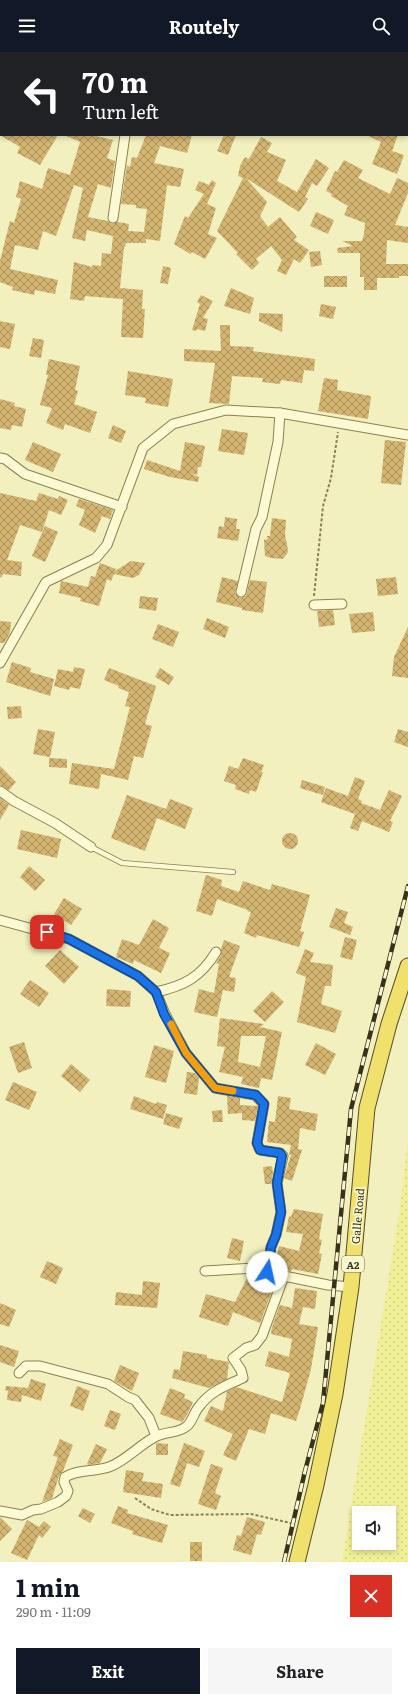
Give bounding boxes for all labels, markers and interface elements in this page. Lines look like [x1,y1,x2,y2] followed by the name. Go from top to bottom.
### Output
[169,13,239,40] text: Routely
[16,15,38,37] icon: menu
[370,15,392,37] icon: search
[82,60,148,102] text: 70 m
[16,68,68,120] icon: left
[82,98,159,125] text: Turn left
[30,915,64,949] pin
[36,921,58,943] icon: arrive
[347,1187,367,1245] street label: Galle Road
[246,1251,288,1293] position arrow
[342,1256,364,1272] road number: A2
[352,1506,396,1550] map controls
[352,1506,396,1550] button: sound
[16,1569,80,1604] text: 1 min
[350,1575,392,1617] button: close
[16,1602,91,1621] text: 290 m · 11:09
[16,1648,200,1694] button: Exit
[208,1648,392,1694] button: Share

